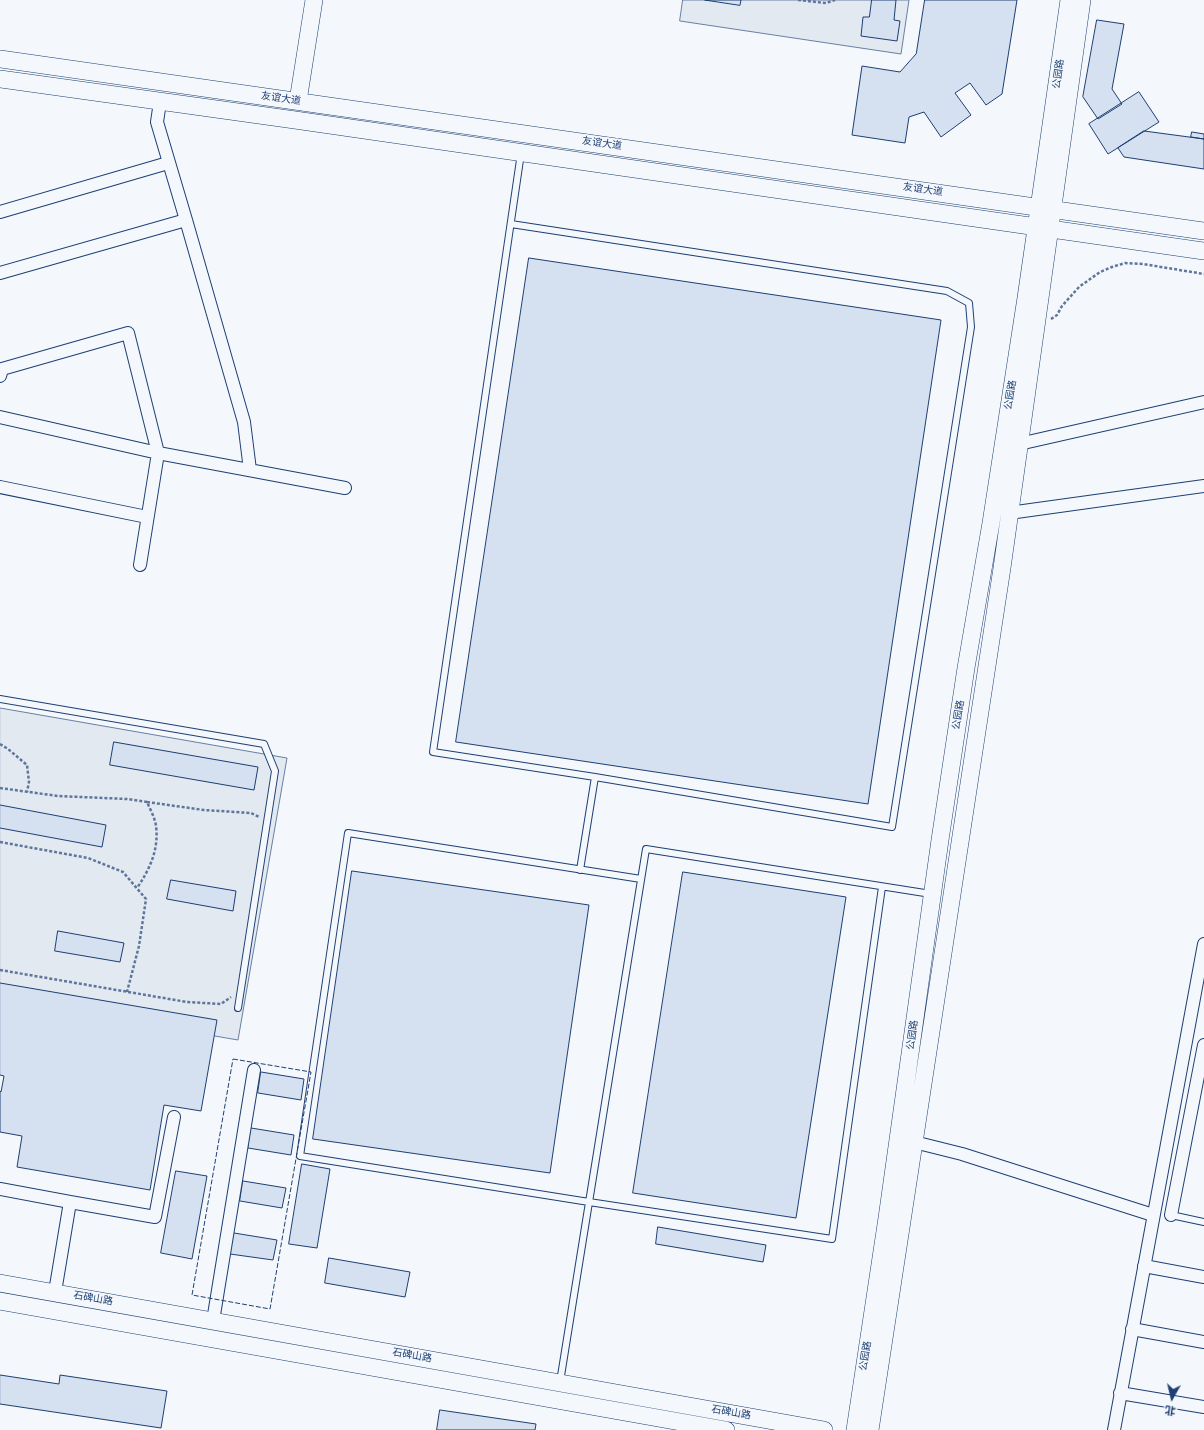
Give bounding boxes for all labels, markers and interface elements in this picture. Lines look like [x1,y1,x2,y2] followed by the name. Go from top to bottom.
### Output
[1051,58,1067,90] street label: 公园路
[260,90,302,108] street label: 友谊大道
[581,135,623,153] street label: 友谊大道
[902,181,944,199] street label: 友谊大道
[1003,379,1019,411] street label: 公园路
[951,699,967,731] street label: 公园路
[905,1019,921,1051] street label: 公园路
[72,1290,114,1308] street label: 石碑山路
[858,1340,874,1372] street label: 公园路
[391,1347,433,1365] street label: 石碑山路
[1152,1378,1192,1418] north arrow
[1164,1402,1177,1419] text: 北
[710,1404,752,1422] street label: 石碑山路

